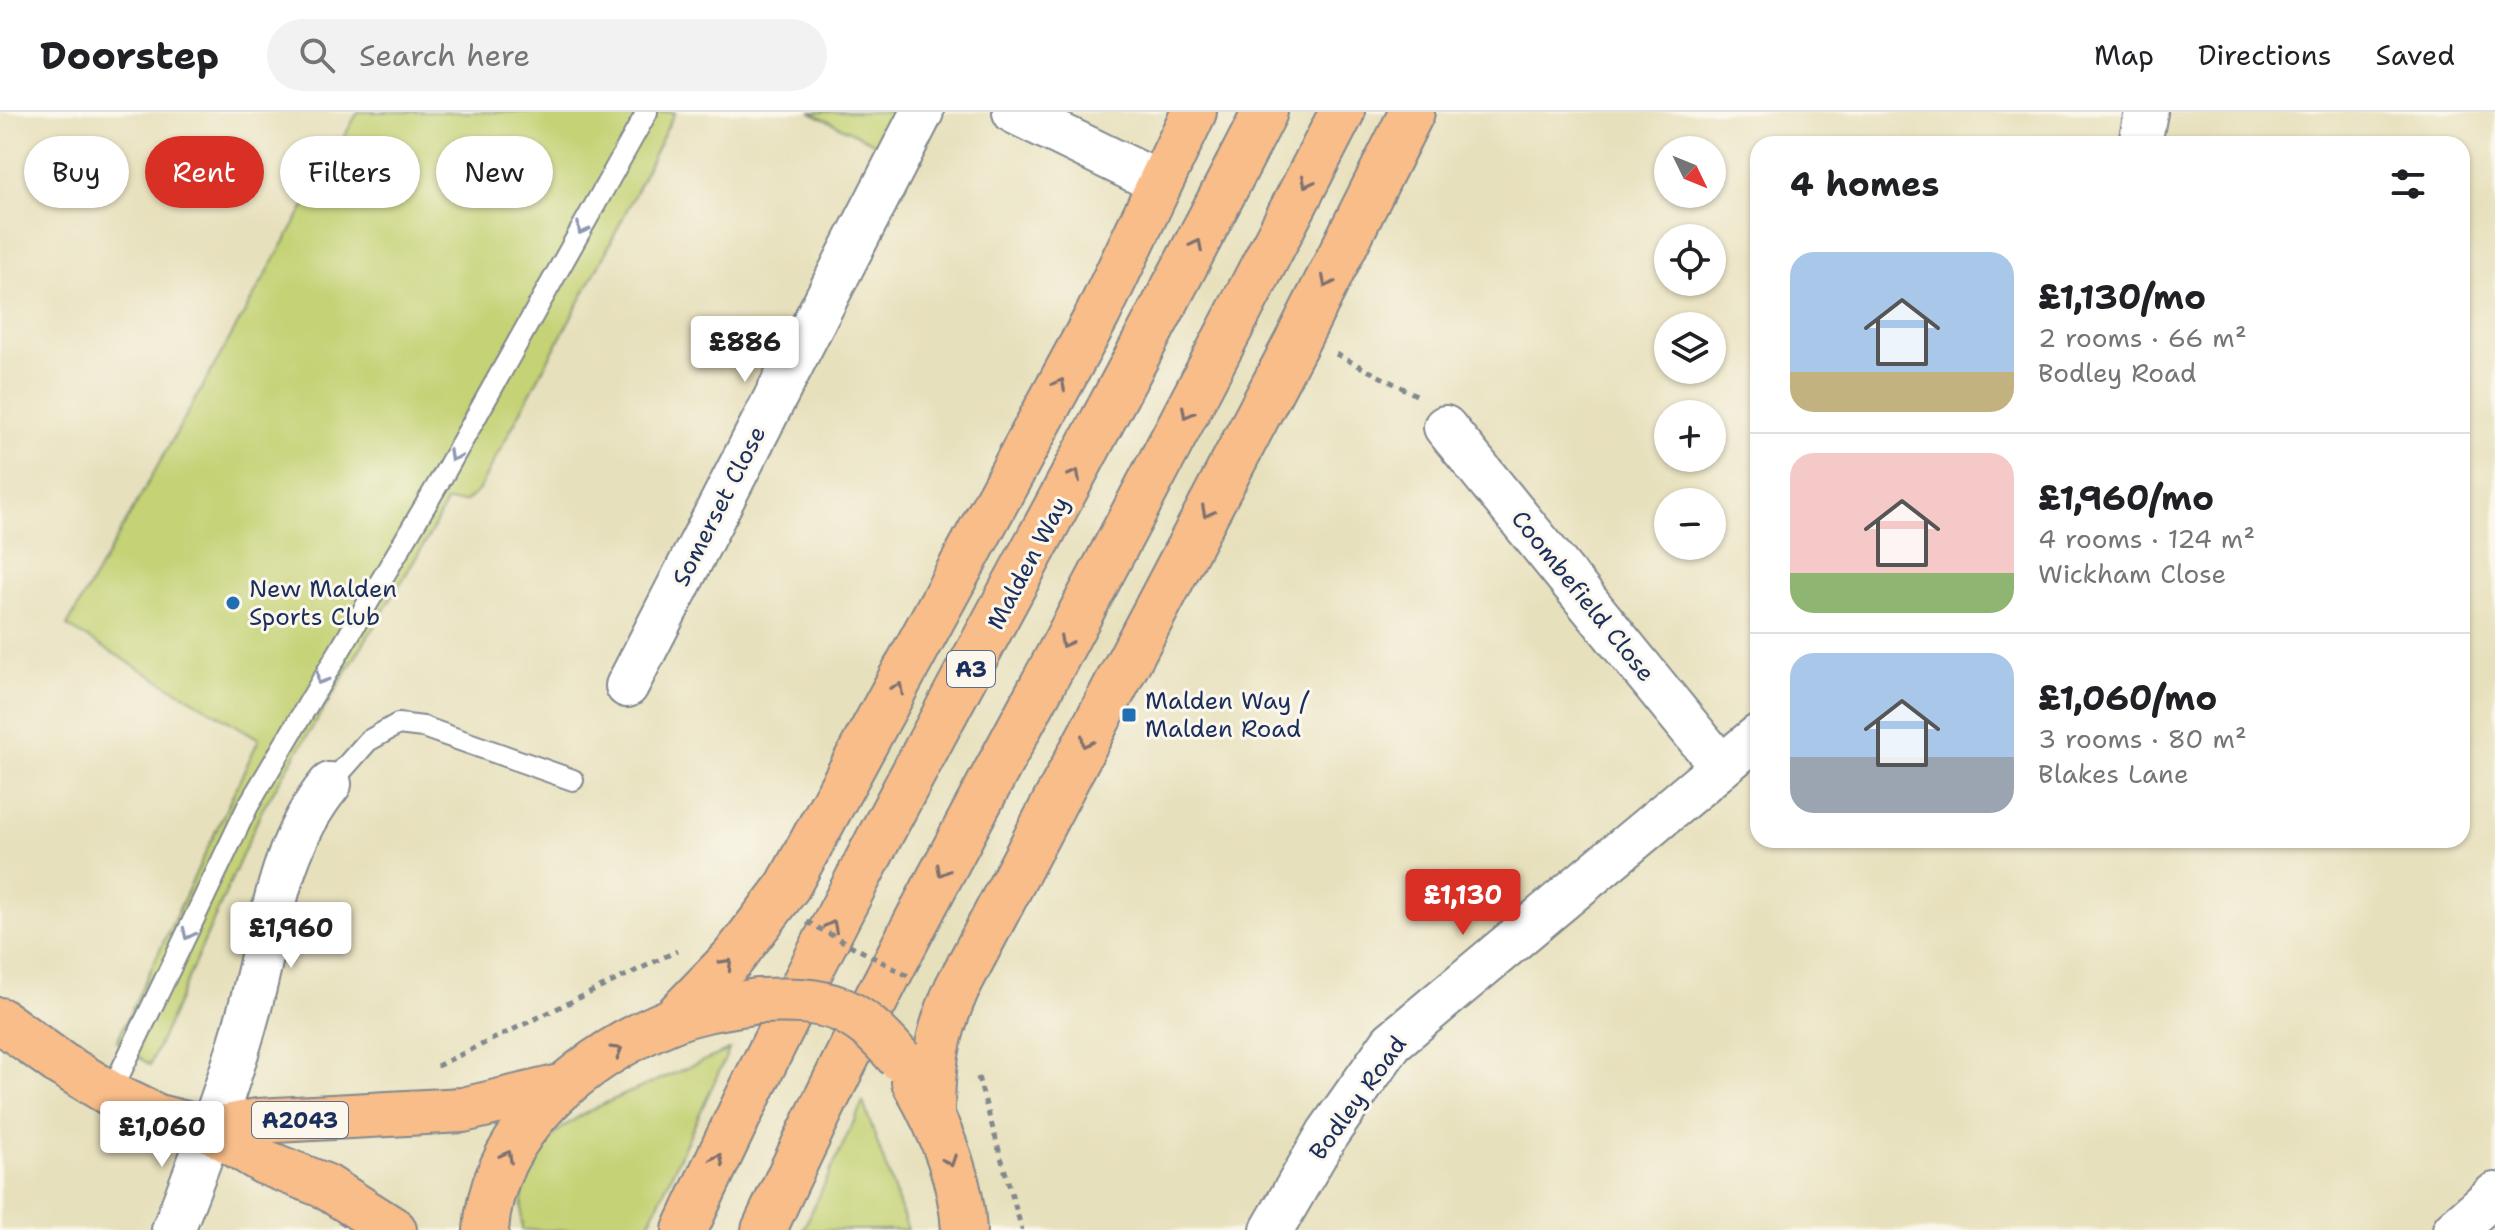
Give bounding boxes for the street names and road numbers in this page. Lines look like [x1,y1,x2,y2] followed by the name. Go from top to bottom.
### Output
[665,420,773,592] street label: Somerset Close
[980,491,1076,635] street label: Malden Way
[1504,504,1662,688] street label: Coombefield Close
[947,651,995,687] road number: A3
[1302,1029,1414,1167] street label: Bodley Road
[252,1102,348,1138] road number: A2043

